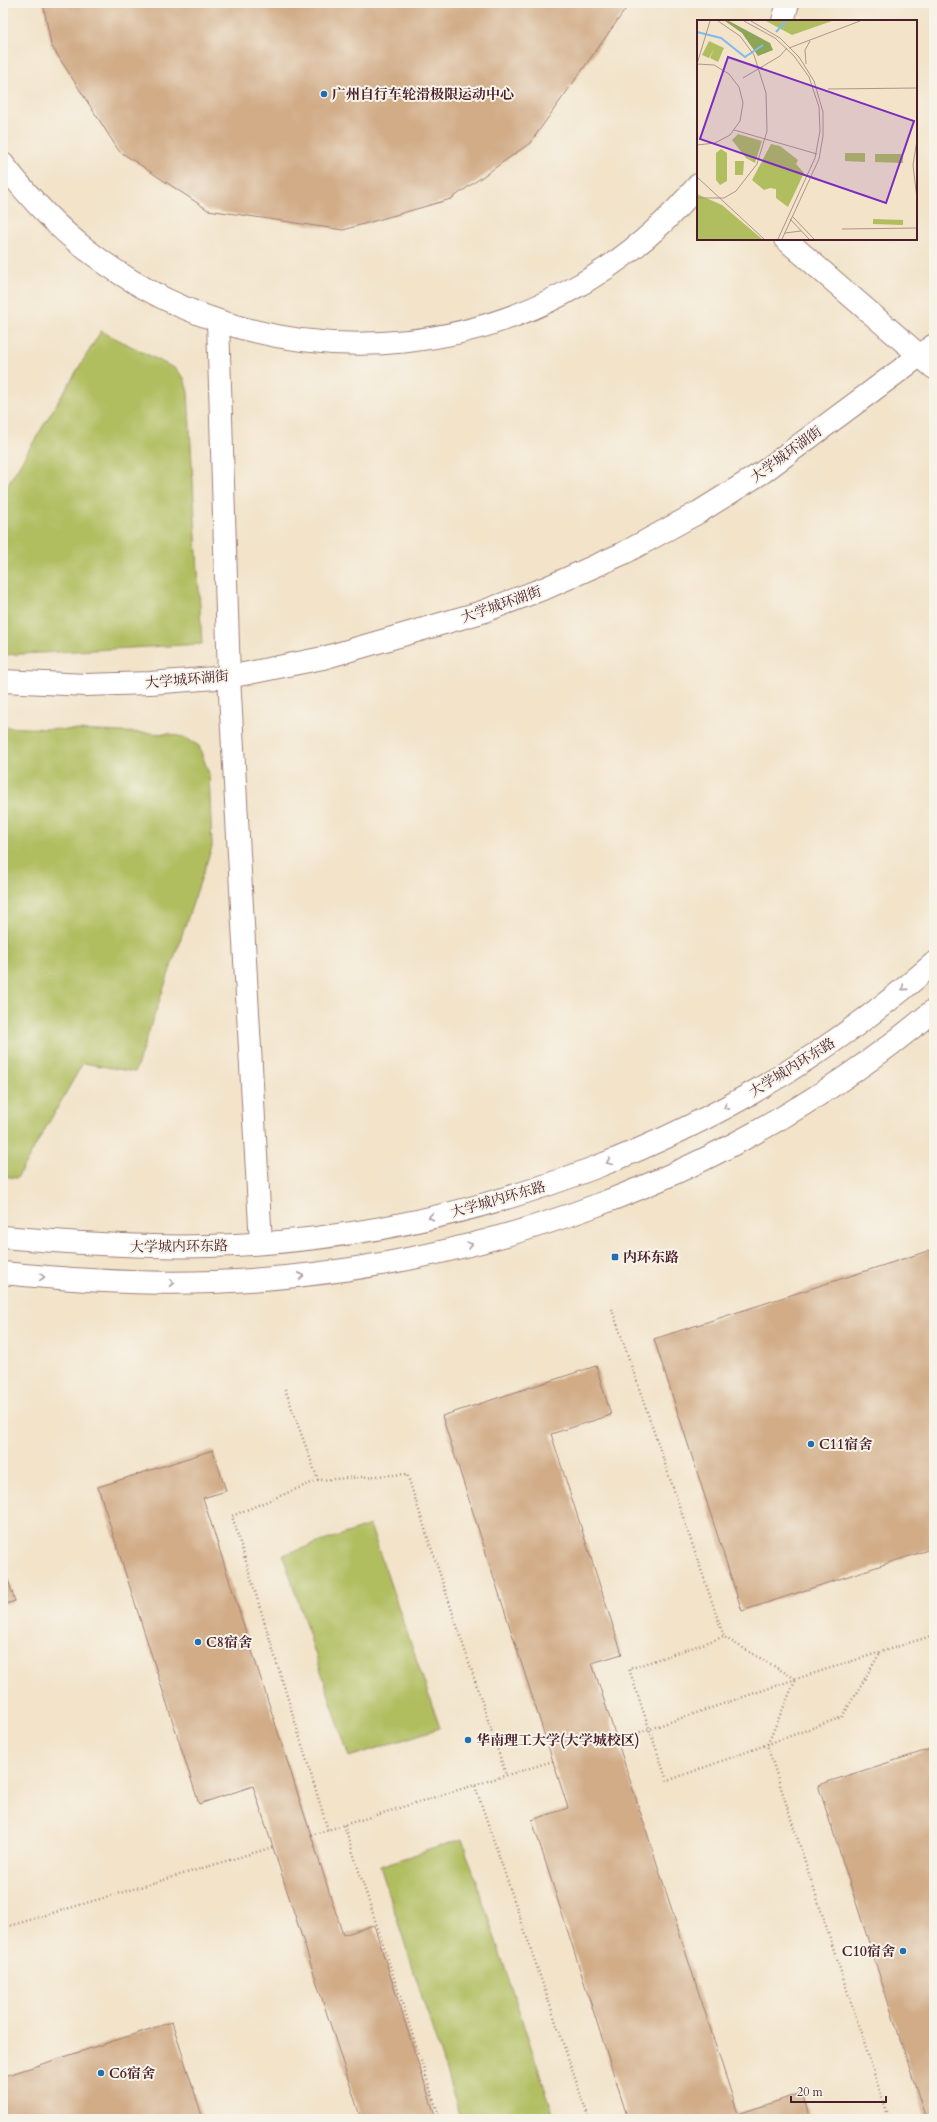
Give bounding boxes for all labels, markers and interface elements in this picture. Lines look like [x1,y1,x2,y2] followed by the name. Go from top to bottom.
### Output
[697,20,917,240] inset map
[332,85,514,104] place label: 广州自行车轮滑极限运动中心
[319,89,329,99] marker: 广州自行车轮滑极限运动中心
[747,422,826,487] street label: 大学城环湖街
[458,582,544,627] street label: 大学城环湖街
[144,666,230,693] street label: 大学城环湖街
[902,984,909,991] one-way arrow
[746,1033,839,1101] street label: 大学城内环东路
[723,1102,730,1109] one-way arrow
[605,1157,613,1165] one-way arrow
[448,1177,548,1222] street label: 大学城内环东路
[428,1213,435,1221] one-way arrow
[130,1236,228,1257] street label: 大学城内环东路
[467,1241,474,1250] one-way arrow
[623,1248,679,1267] place label: 内环东路
[610,1252,620,1262] marker: 内环东路
[298,1271,304,1280] one-way arrow
[39,1272,45,1281] one-way arrow
[169,1279,175,1287] one-way arrow
[819,1435,873,1454] place label: C11宿舍
[806,1439,816,1449] marker: C11宿舍
[206,1633,253,1652] place label: C8宿舍
[193,1637,203,1647] marker: C8宿舍
[476,1731,640,1750] place label: 华南理工大学(大学城校区)
[463,1735,473,1745] marker: 华南理工大学(大学城校区)
[842,1942,896,1961] place label: C10宿舍
[898,1946,908,1956] marker: C10宿舍
[109,2064,156,2083] place label: C6宿舍
[96,2068,106,2078] marker: C6宿舍
[791,2078,886,2104] scale bar
[797,2084,824,2100] text: 20 m

